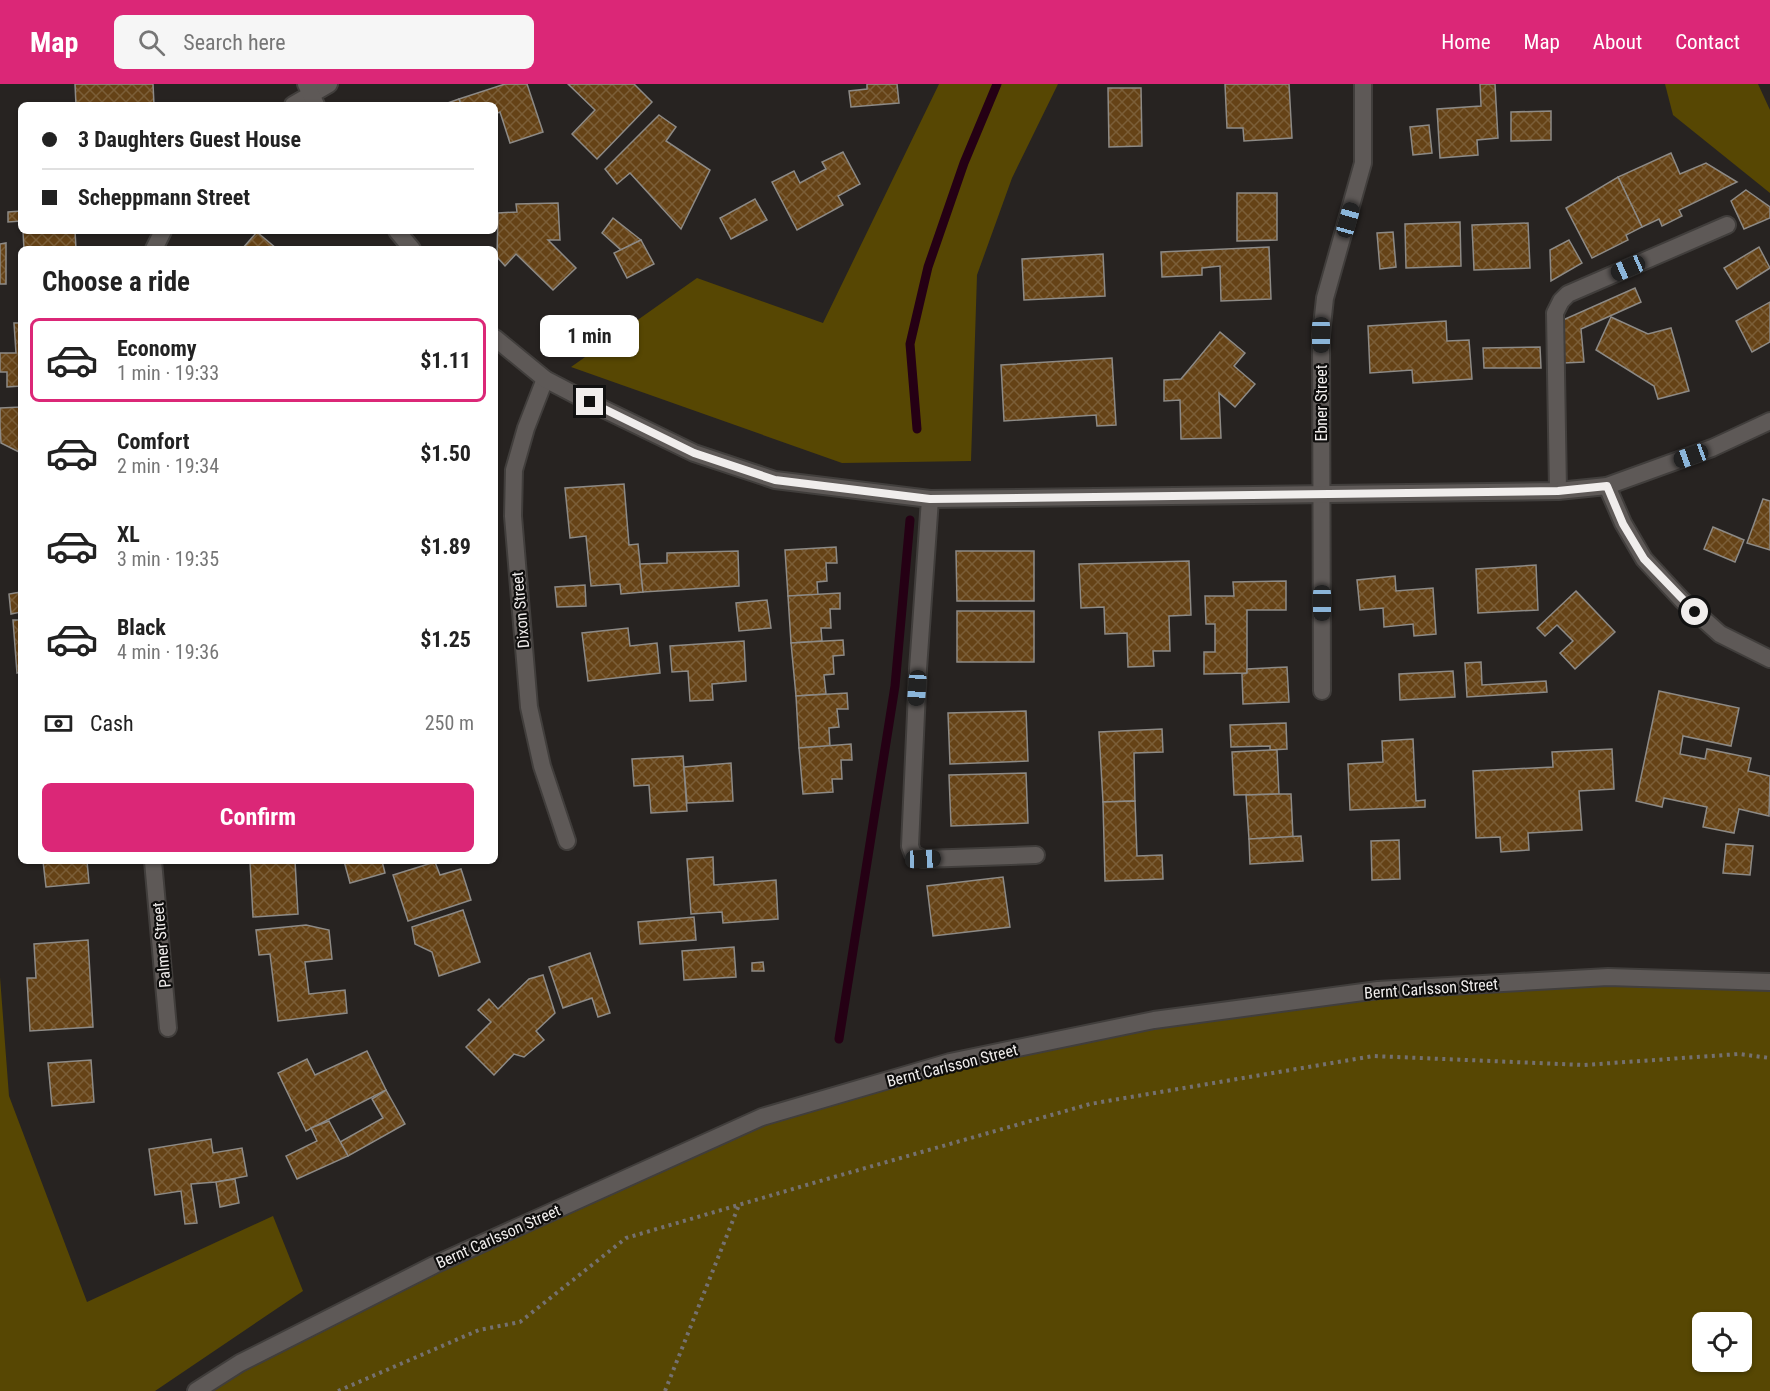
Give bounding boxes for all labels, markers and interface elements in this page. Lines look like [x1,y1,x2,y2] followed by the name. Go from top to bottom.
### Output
[114,15,534,69] search box
[30,26,78,59] text: Map
[135,26,168,59] icon: search
[183,30,286,55] text: Search here
[1441,30,1491,54] text: Home
[1524,30,1560,54] text: Map
[1593,30,1642,54] text: About
[1675,30,1740,54] text: Contact
[78,127,301,152] text: 3 Daughters Guest House
[78,185,250,210] text: Scheppmann Street
[1334,200,1362,240] car
[1608,252,1648,284] car
[42,266,190,298] text: Choose a ride
[540,315,640,357] callout: 1 min
[1312,317,1330,353] car
[567,324,612,348] text: 1 min
[45,333,99,387] icon: car
[117,336,197,361] text: Economy
[420,348,471,373] text: $1.11
[117,361,219,385] text: 1 min · 19:33
[1312,364,1331,442] street label: Ebner Street
[576,388,603,415] route end
[45,426,99,480] icon: car
[117,429,190,454] text: Comfort
[420,441,471,466] text: $1.50
[1671,441,1711,471] car
[117,454,219,478] text: 2 min · 19:34
[45,519,99,573] icon: car
[117,522,140,547] text: XL
[420,534,471,559] text: $1.89
[117,547,219,571] text: 3 min · 19:35
[508,571,533,649] street label: Dixon Street
[1313,585,1331,621] car
[1681,598,1708,625] route start
[45,612,99,666] icon: car
[117,615,166,640] text: Black
[420,627,471,652] text: $1.25
[117,640,219,664] text: 4 min · 19:36
[907,669,927,707] car
[42,707,75,740] icon: cash
[90,711,134,736] text: Cash
[425,711,474,735] text: 250 m
[42,783,474,852] button: Confirm
[905,849,941,869] car
[148,901,175,988] street label: Palmer Street
[1363,974,1499,1003] street label: Bernt Carlsson Street
[885,1040,1020,1091] street label: Bernt Carlsson Street
[433,1200,564,1272] street label: Bernt Carlsson Street
[1692,1312,1752,1372] map controls
[1692,1312,1752,1372] button: locate

